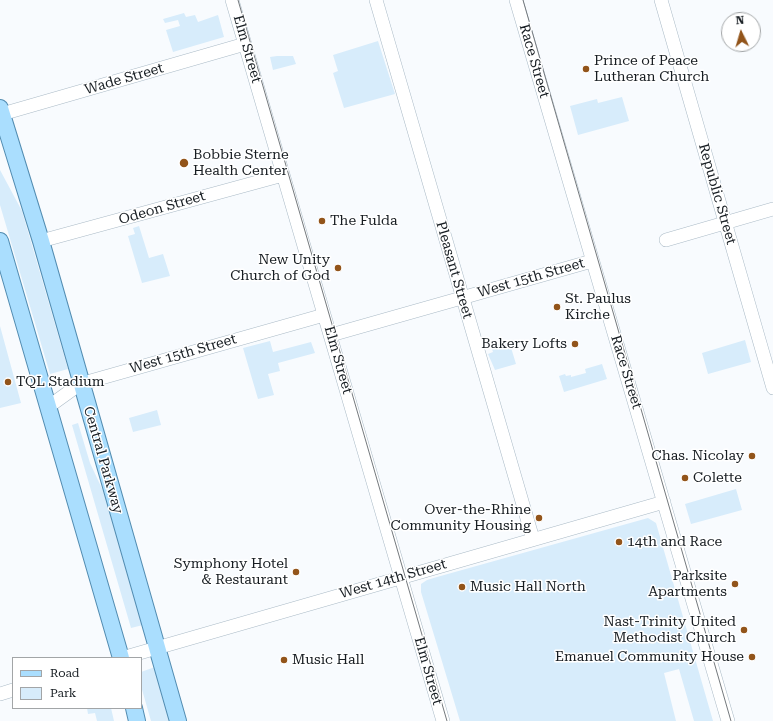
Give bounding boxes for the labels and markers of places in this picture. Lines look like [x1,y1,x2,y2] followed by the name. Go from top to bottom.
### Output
[594,53,709,86] place label: Prince of Peace Lutheran Church
[581,64,591,74] marker: Prince of Peace Lutheran Church
[193,147,289,180] place label: Bobbie Sterne Health Center
[178,157,190,169] marker: Bobbie Sterne Health Center
[330,213,398,229] place label: The Fulda
[317,216,327,226] marker: The Fulda
[230,252,330,284] place label: New Unity Church of God
[333,263,343,273] marker: New Unity Church of God
[565,291,631,324] place label: St. Paulus Kirche
[552,302,562,312] marker: St. Paulus Kirche
[481,336,567,352] place label: Bakery Lofts
[570,339,580,349] marker: Bakery Lofts
[16,374,105,390] place label: TQL Stadium
[3,377,13,387] marker: TQL Stadium
[652,448,744,464] place label: Chas. Nicolay
[747,451,757,461] marker: Chas. Nicolay
[693,470,742,486] place label: Colette
[680,473,690,483] marker: Colette
[391,502,531,534] place label: Over-the-Rhine Community Housing
[534,513,544,523] marker: Over-the-Rhine Community Housing
[627,534,722,550] place label: 14th and Race
[614,537,624,547] marker: 14th and Race
[174,556,288,588] place label: Symphony Hotel & Restaurant
[291,567,301,577] marker: Symphony Hotel & Restaurant
[648,568,727,600] place label: Parksite Apartments
[470,579,586,595] place label: Music Hall North
[730,579,740,589] marker: Parksite Apartments
[457,582,467,592] marker: Music Hall North
[604,614,736,646] place label: Nast-Trinity United Methodist Church
[739,625,749,635] marker: Nast-Trinity United Methodist Church
[555,649,744,665] place label: Emanuel Community House
[292,652,364,668] place label: Music Hall
[747,652,757,662] marker: Emanuel Community House
[279,655,289,665] marker: Music Hall

